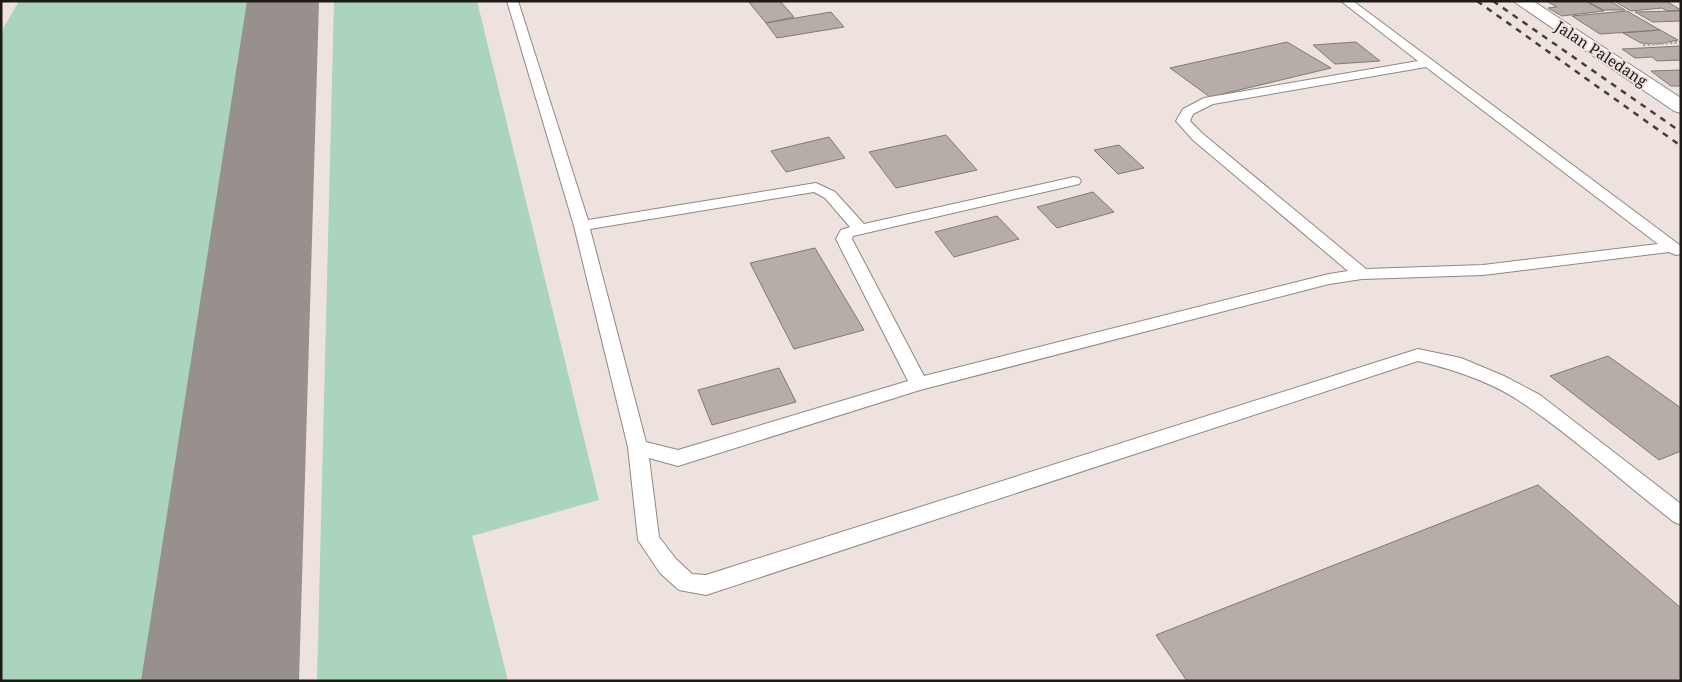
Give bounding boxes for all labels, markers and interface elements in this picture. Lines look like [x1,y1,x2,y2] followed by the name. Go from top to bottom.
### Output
[1551,15,1651,90] street label: Jalan Paledang

